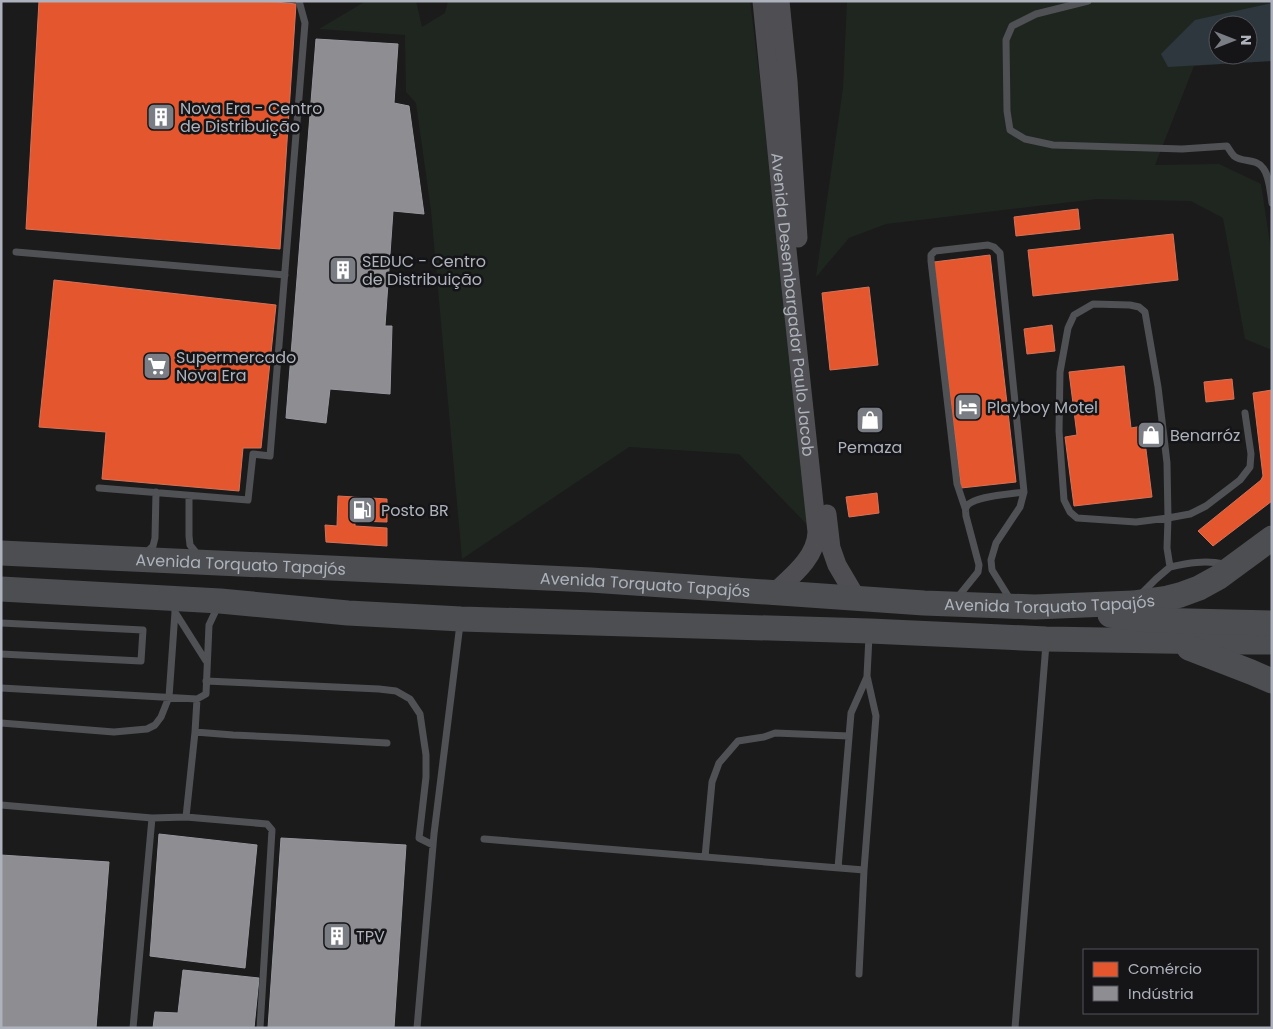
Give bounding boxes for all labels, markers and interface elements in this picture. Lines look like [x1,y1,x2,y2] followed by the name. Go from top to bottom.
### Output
[1208,15,1258,65] north arrow
[1236,35,1256,45] text: N
[180,97,322,138] place label: Nova Era - Centro de Distribuição
[146,102,176,132] building icon: Nova Era - Centro de Distribuição
[765,151,820,458] street label: Avenida Desembargador Paulo Jacob
[362,250,486,291] place label: SEDUC - Centro de Distribuição
[328,255,358,285] building icon: SEDUC - Centro de Distribuição
[176,346,296,387] place label: Supermercado Nova Era
[142,351,172,381] supermarket icon: Supermercado Nova Era
[953,392,983,422] hotel icon: Playboy Motel
[987,396,1098,419] place label: Playboy Motel
[855,405,885,435] shop icon: Pemaza
[1136,420,1166,450] shop icon: Benarróz
[1170,424,1240,447] place label: Benarróz
[838,436,902,459] place label: Pemaza
[347,495,377,525] fuel station icon: Posto BR
[381,499,449,522] place label: Posto BR
[135,548,346,581] street label: Avenida Torquato Tapajós
[540,567,751,603] street label: Avenida Torquato Tapajós
[944,589,1156,619] street label: Avenida Torquato Tapajós
[322,921,352,951] building icon: TPV
[356,925,385,948] place label: TPV
[1083,949,1258,1014] legend
[1128,958,1202,979] text: Comércio
[1128,983,1194,1004] text: Indústria

